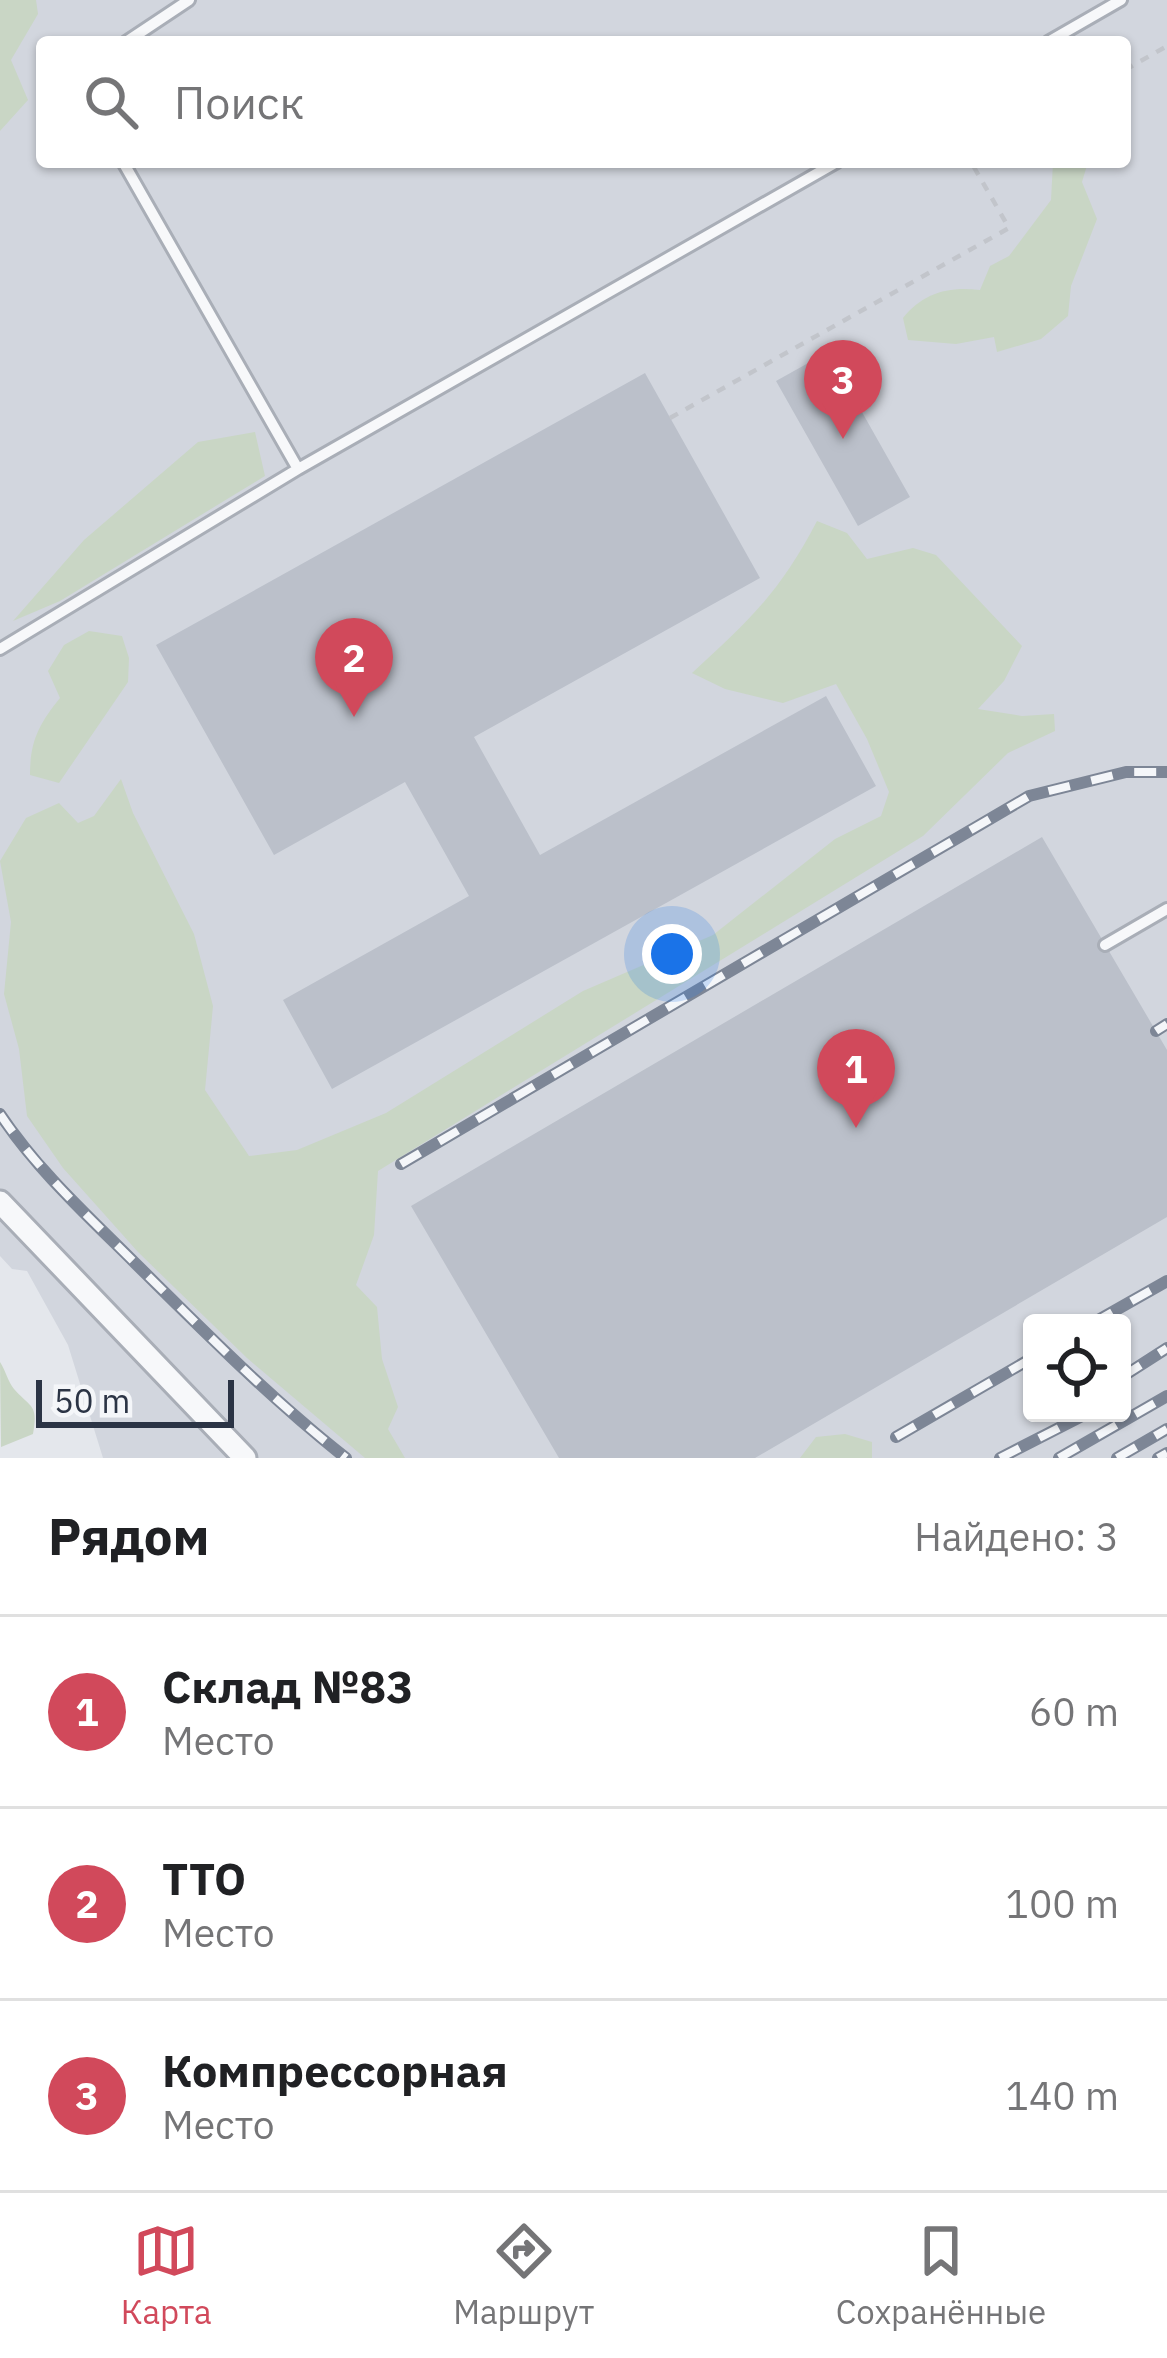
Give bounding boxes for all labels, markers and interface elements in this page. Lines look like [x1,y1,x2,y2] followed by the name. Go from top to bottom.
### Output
[36,36,1131,168] search box
[78,69,144,135] icon: search
[174,73,304,131] text: Поиск
[804,340,882,439] pin: 3
[315,618,393,717] pin: 2
[642,924,702,984] your location
[817,1029,895,1128] pin: 1
[1023,1314,1131,1422] map controls
[1023,1314,1131,1422] button: locate
[36,1374,234,1427] scale bar
[54,1379,130,1422] text: 50 m
[48,1503,210,1569] text: Рядом
[914,1511,1119,1562] text: Найдено: 3
[162,1657,413,1715] text: Склад №83
[75,1686,99,1737] text: 1
[1029,1686,1119,1737] text: 60 m
[162,1715,275,1766] text: Место
[162,1849,246,1907] text: ТТО
[75,1878,99,1929] text: 2
[1006,1878,1119,1929] text: 100 m
[162,1907,275,1958] text: Место
[162,2041,508,2099] text: Компрессорная
[75,2070,99,2121] text: 3
[1006,2070,1119,2121] text: 140 m
[162,2099,275,2150] text: Место
[121,2218,212,2333] tab: Карта
[453,2218,594,2333] tab: Маршрут
[836,2218,1046,2333] tab: Сохранённые

